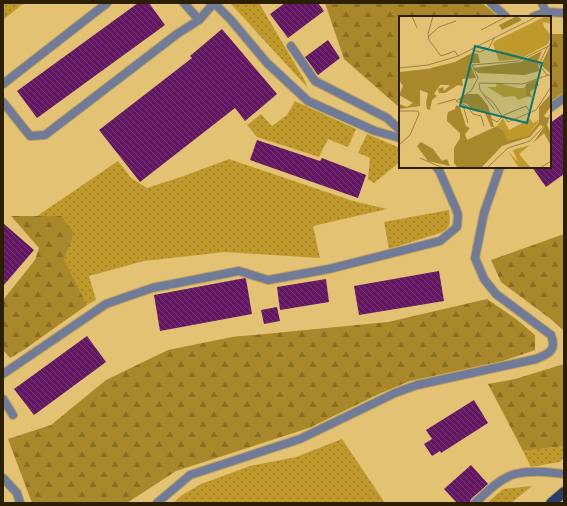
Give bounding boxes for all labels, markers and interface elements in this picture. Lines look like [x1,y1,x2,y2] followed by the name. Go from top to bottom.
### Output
[399,16,551,168] inset map

